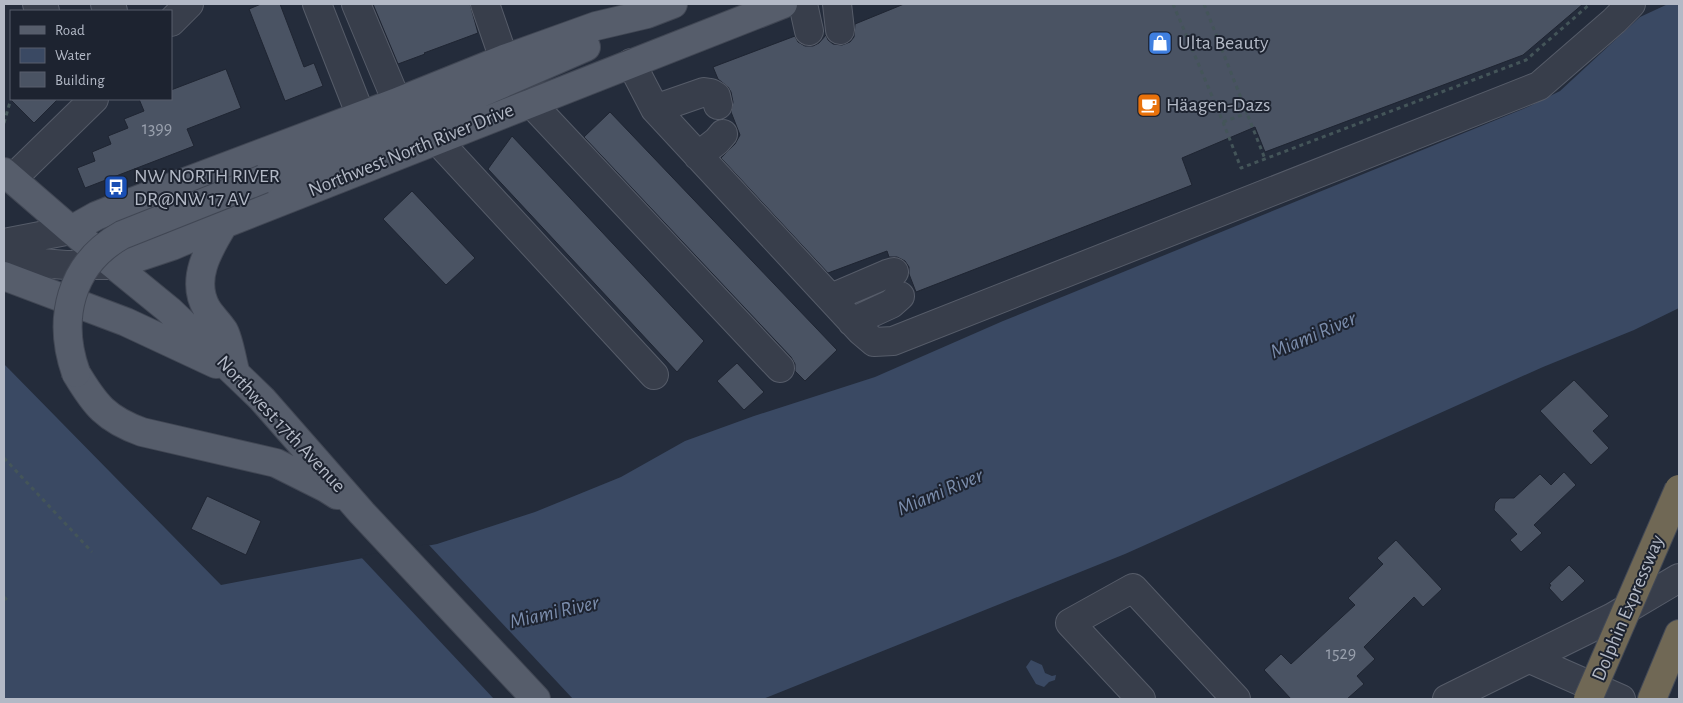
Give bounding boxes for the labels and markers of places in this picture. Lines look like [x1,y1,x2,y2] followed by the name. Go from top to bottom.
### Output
[1147,30,1173,56] shop icon: Ulta Beauty
[1178,33,1269,53] place label: Ulta Beauty
[1136,92,1162,118] cafe icon: Häagen-Dazs
[1166,95,1270,115] place label: Häagen-Dazs
[134,166,280,209] place label: NW NORTH RIVER DR@NW 17 AV
[103,174,129,200] bus stop icon: NW NORTH RIVER DR@NW 17 AV

